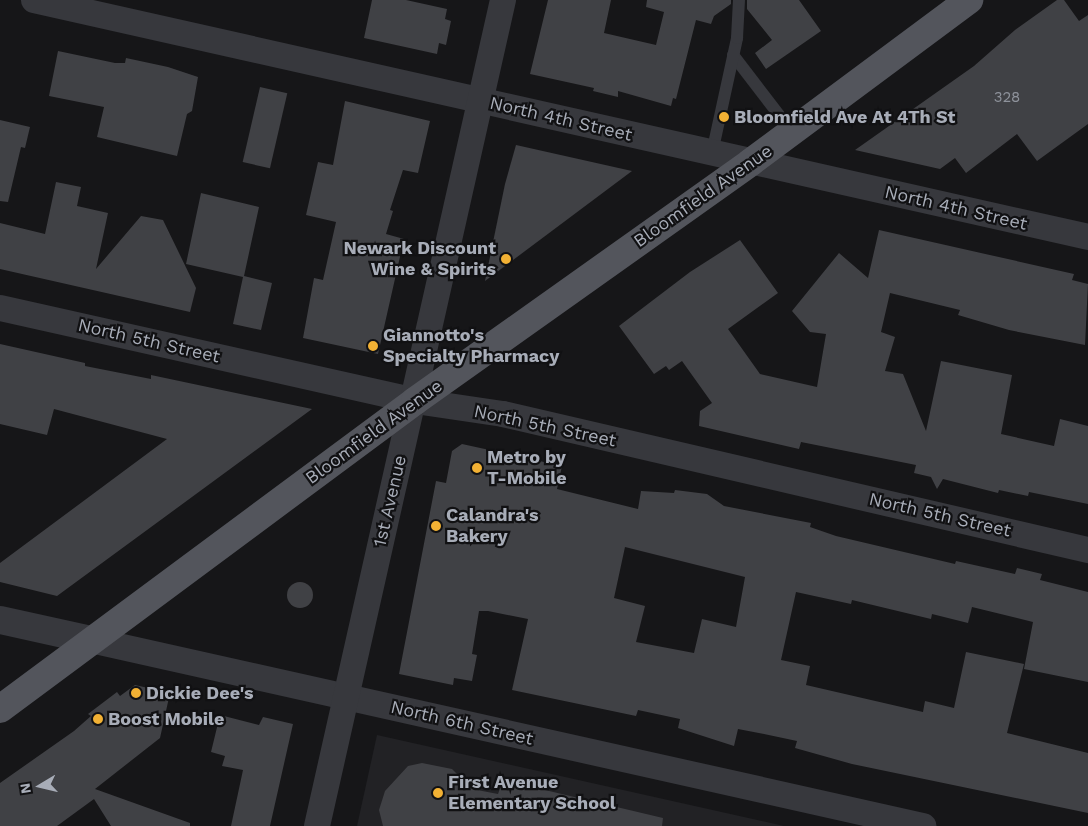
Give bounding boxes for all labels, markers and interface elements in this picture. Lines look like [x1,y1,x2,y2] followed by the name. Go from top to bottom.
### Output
[994,89,1020,107] house number: 328
[488,92,634,146] street label: North 4th Street
[734,106,956,128] place label: Bloomfield Ave At 4Th St
[718,111,730,123] marker: Bloomfield Ave At 4Th St
[629,140,777,252] street label: Bloomfield Avenue
[883,181,1029,235] street label: North 4th Street
[343,238,496,280] place label: Newark Discount Wine & Spirits
[500,253,512,265] marker: Newark Discount Wine & Spirits
[76,314,222,368] street label: North 5th Street
[383,325,560,368] place label: Giannotto's Specialty Pharmacy
[367,340,379,352] marker: Giannotto's Specialty Pharmacy
[301,375,447,489] street label: Bloomfield Avenue
[472,400,618,452] street label: North 5th Street
[487,447,567,489] place label: Metro by T-Mobile
[369,453,411,549] street label: 1st Avenue
[471,462,483,474] marker: Metro by T-Mobile
[867,488,1013,542] street label: North 5th Street
[446,505,539,548] place label: Calandra's Bakery
[430,520,442,532] marker: Calandra's Bakery
[146,682,254,704] place label: Dickie Dee's
[130,687,142,699] marker: Dickie Dee's
[389,696,535,750] street label: North 6th Street
[108,708,224,730] place label: Boost Mobile
[92,713,104,725] marker: Boost Mobile
[15,761,65,811] north arrow
[448,772,616,814] place label: First Avenue Elementary School
[16,782,34,795] text: N
[432,787,444,799] marker: First Avenue Elementary School

